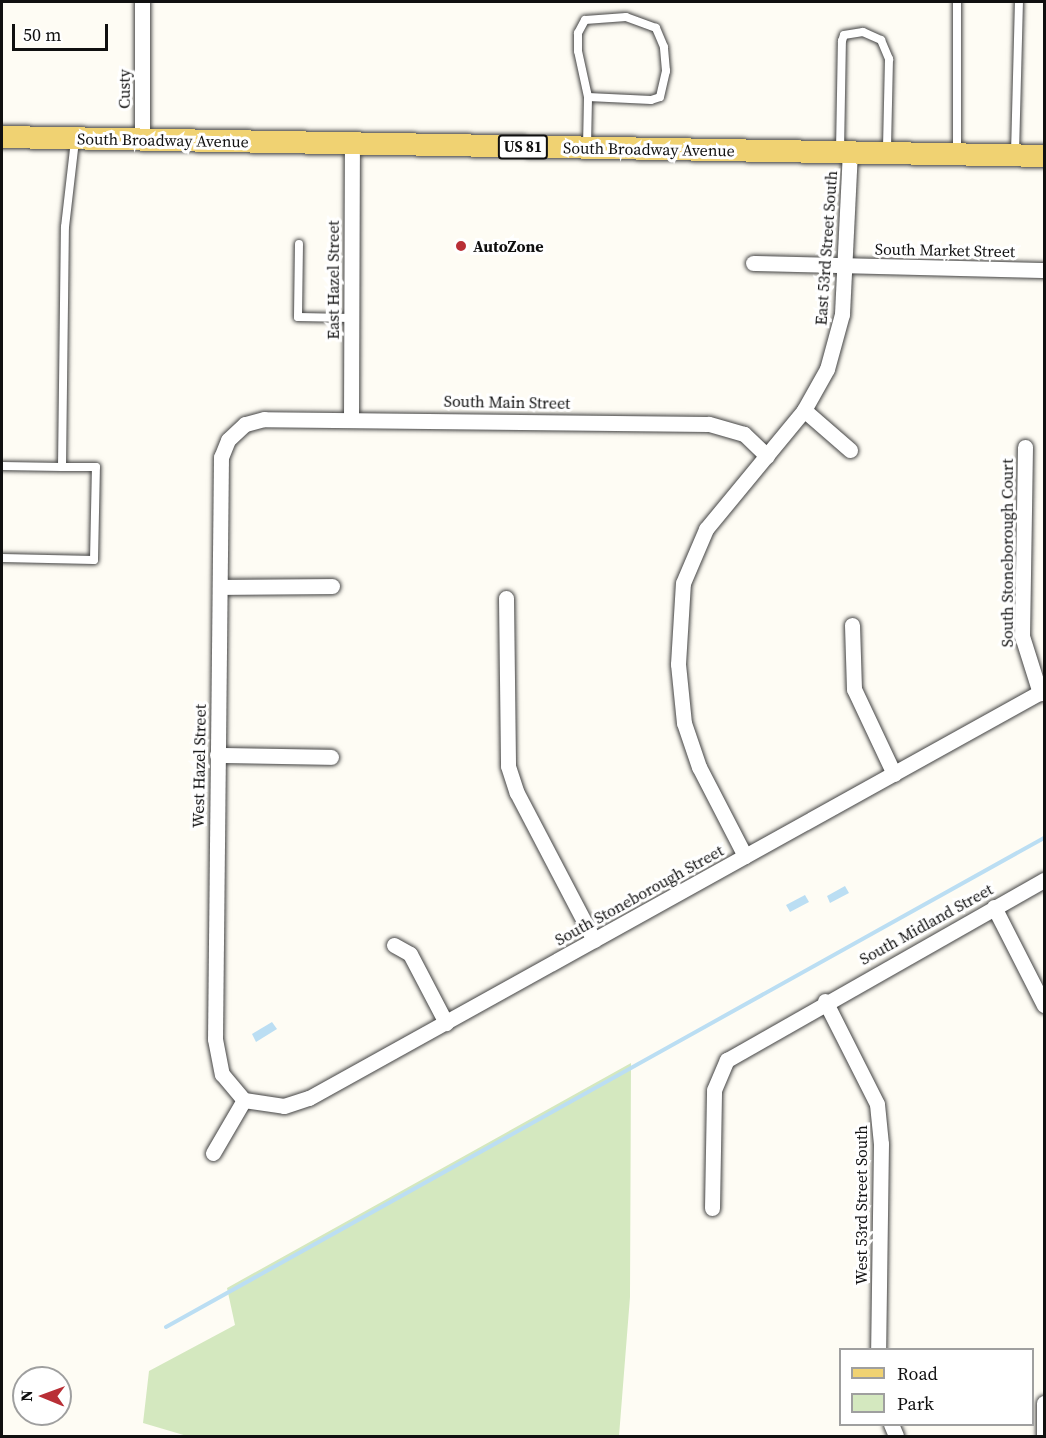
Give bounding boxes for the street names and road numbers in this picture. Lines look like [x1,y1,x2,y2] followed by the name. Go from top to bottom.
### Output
[114,69,134,109] street label: Custy
[77,129,249,151] street label: South Broadway Avenue
[498,135,548,159] road number: US 81
[563,138,735,160] street label: South Broadway Avenue
[811,170,841,326] street label: East 53rd Street South
[323,220,343,340] street label: East Hazel Street
[875,239,1015,261] street label: South Market Street
[444,391,570,413] street label: South Main Street
[997,459,1017,647] street label: South Stoneborough Court
[188,704,210,828] street label: West Hazel Street
[551,841,727,949] street label: South Stoneborough Street
[856,879,996,969] street label: South Midland Street
[851,1125,871,1285] street label: West 53rd Street South

